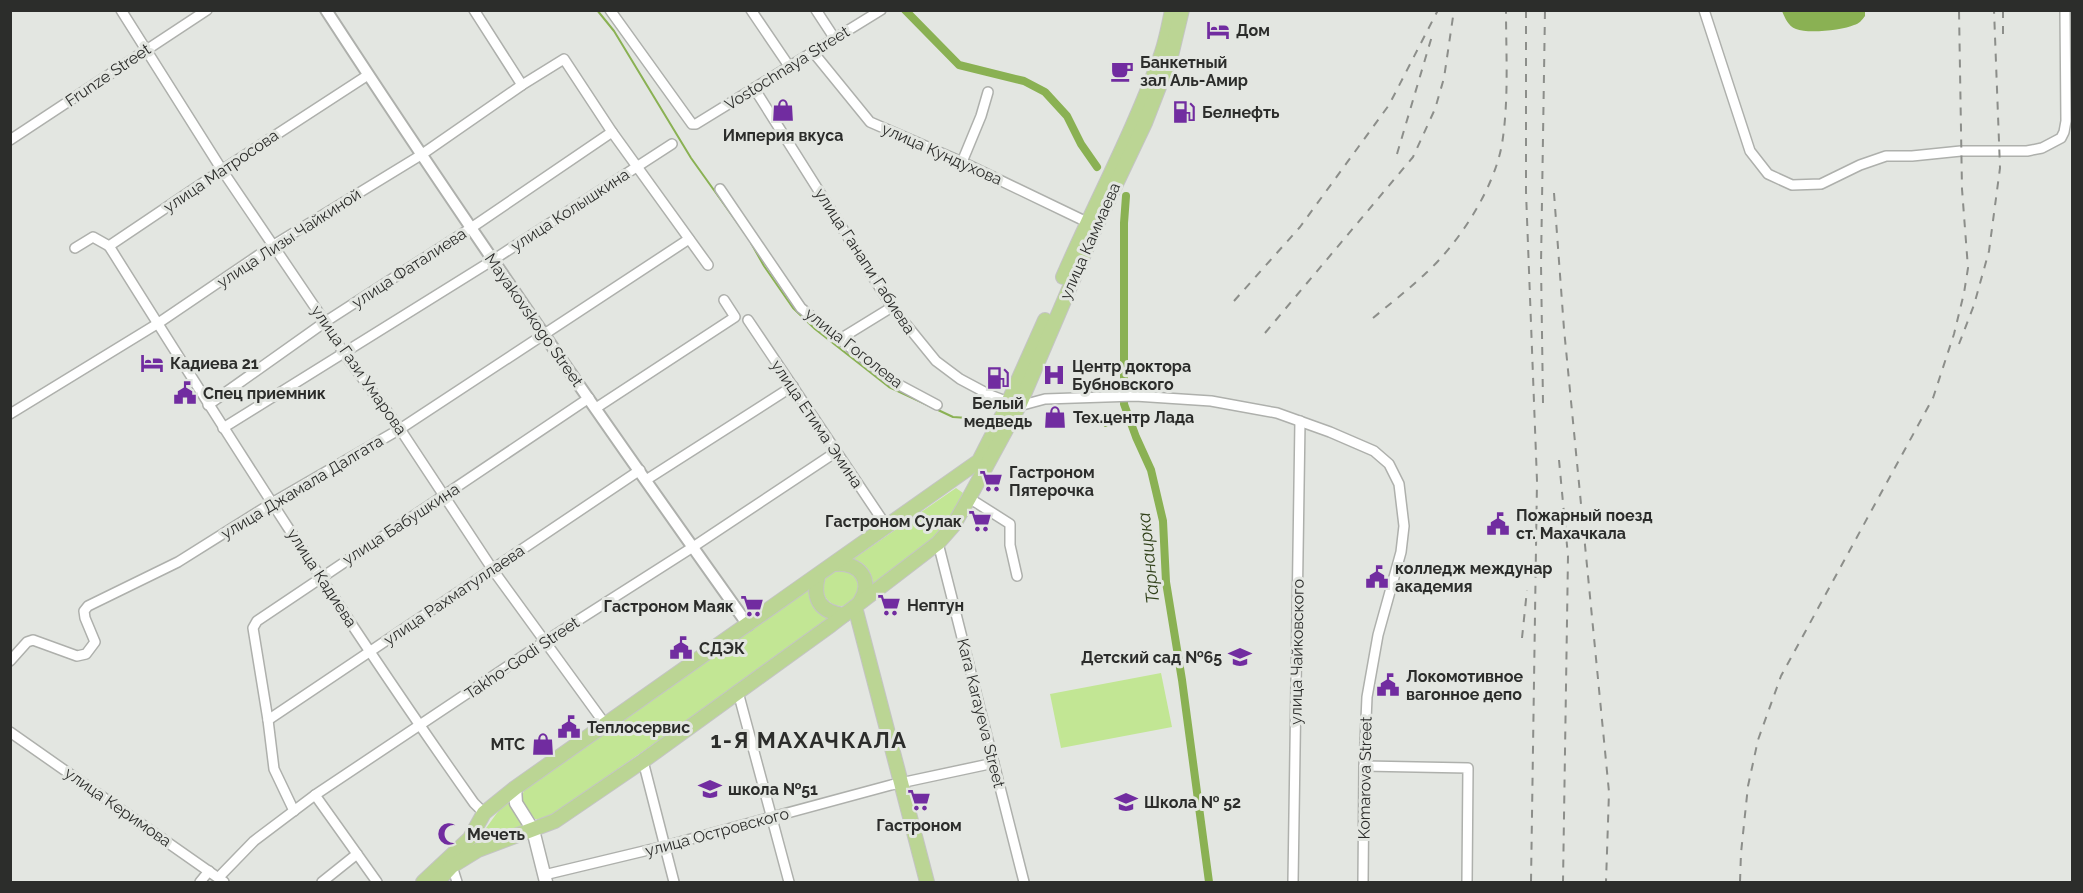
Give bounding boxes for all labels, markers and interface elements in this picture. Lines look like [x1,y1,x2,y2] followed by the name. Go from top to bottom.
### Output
[1205,17,1231,43] hotel icon: Дом
[1236,21,1270,40] place label: Дом
[721,22,853,114] street label: Vostochnaya Street
[62,39,155,110] street label: Frunze Street
[1140,53,1248,90] place label: Банкетный зал Аль-Амир
[1109,58,1135,84] cafe icon: Банкетный зал Аль-Амир
[770,97,796,123] shop icon: Империя вкуса
[1171,99,1197,125] fuel station icon: Белнефть
[1202,103,1280,122] place label: Белнефть
[879,119,1005,189] street label: улица Кундухова
[160,126,282,216] street label: улица Матросова
[723,126,843,145] place label: Империя вкуса
[507,165,633,255] street label: улица Колышкина
[1056,180,1124,302] street label: улица Каммаева
[214,184,364,292] street label: улица Лизы Чайкиной
[811,185,919,337] street label: улица Ганапи Габиева
[348,224,470,312] street label: улица Фаталиева
[481,250,588,391] street label: Mayakovskogo Street
[307,302,411,438] street label: улица Гази Умарова
[801,304,907,392] street label: улица Гоголева
[139,350,165,376] hotel icon: Кадиева 21
[170,354,259,373] place label: Кадиева 21
[767,356,867,492] street label: улица Етима Эмина
[1072,357,1191,394] place label: Центр доктора Бубновского
[1041,362,1067,388] hospital icon: Центр доктора Бубновского
[985,365,1011,391] fuel station icon: Белый медведь
[172,380,198,406] public building icon: Спец приемник
[203,384,326,403] place label: Спец приемник
[964,394,1033,431] place label: Белый медведь
[1042,404,1068,430] shop icon: Тех.центр Лада
[1073,408,1194,427] place label: Тех.центр Лада
[218,431,386,543] street label: улица Джамала Далгата
[1009,463,1095,500] place label: Гастроном Пятерочка
[978,468,1004,494] supermarket icon: Гастроном Пятерочка
[339,479,463,569] street label: улица Бабушкина
[1516,506,1653,543] place label: Пожарный поезд ст. Махачкала
[967,508,993,534] supermarket icon: Гастроном Сулак
[1133,511,1163,605] water label: Тарнаирка
[1485,511,1511,537] public building icon: Пожарный поезд ст. Махачкала
[825,512,962,531] place label: Гастроном Сулак
[283,525,361,631] street label: улица Кадиева
[380,541,528,649] street label: улица Рахматуллаева
[1395,559,1553,596] place label: колледж междунар академия
[1364,564,1390,590] public building icon: колледж междунар академия
[1286,579,1308,725] street label: улица Чайковского
[876,592,902,618] supermarket icon: Нептун
[739,593,765,619] supermarket icon: Гастроном Маяк
[907,596,964,615] place label: Нептун
[604,597,734,616] place label: Гастроном Маяк
[461,612,583,703] street label: Takho-Godi Street
[668,635,694,661] public building icon: СДЭК
[953,636,1009,790] street label: Kara Karayeva Street
[699,639,745,658] place label: СДЭК
[1227,644,1253,670] school or university icon: Детский сад №65
[1081,648,1222,667] place label: Детский сад №65
[1406,667,1523,704] place label: Локомотивное вагонное депо
[1375,672,1401,698] public building icon: Локомотивное вагонное депо
[556,714,582,740] public building icon: Теплосервис
[1354,716,1376,840] street label: Komarova Street
[587,718,690,737] place label: Теплосервис
[711,727,907,753] district label: 1-Я МАХАЧКАЛА
[530,731,556,757] shop icon: МТС
[491,735,525,754] place label: МТС
[61,763,175,851] street label: улица Керимова
[697,776,723,802] school or university icon: школа №51
[728,780,818,799] place label: школа №51
[906,787,932,813] supermarket icon: Гастроном
[1113,789,1139,815] school or university icon: Школа № 52
[1144,793,1241,812] place label: Школа № 52
[643,804,791,860] street label: улица Островского
[876,816,962,835] place label: Гастроном
[436,821,462,847] mosque icon: Мечеть
[467,825,526,844] place label: Мечеть

